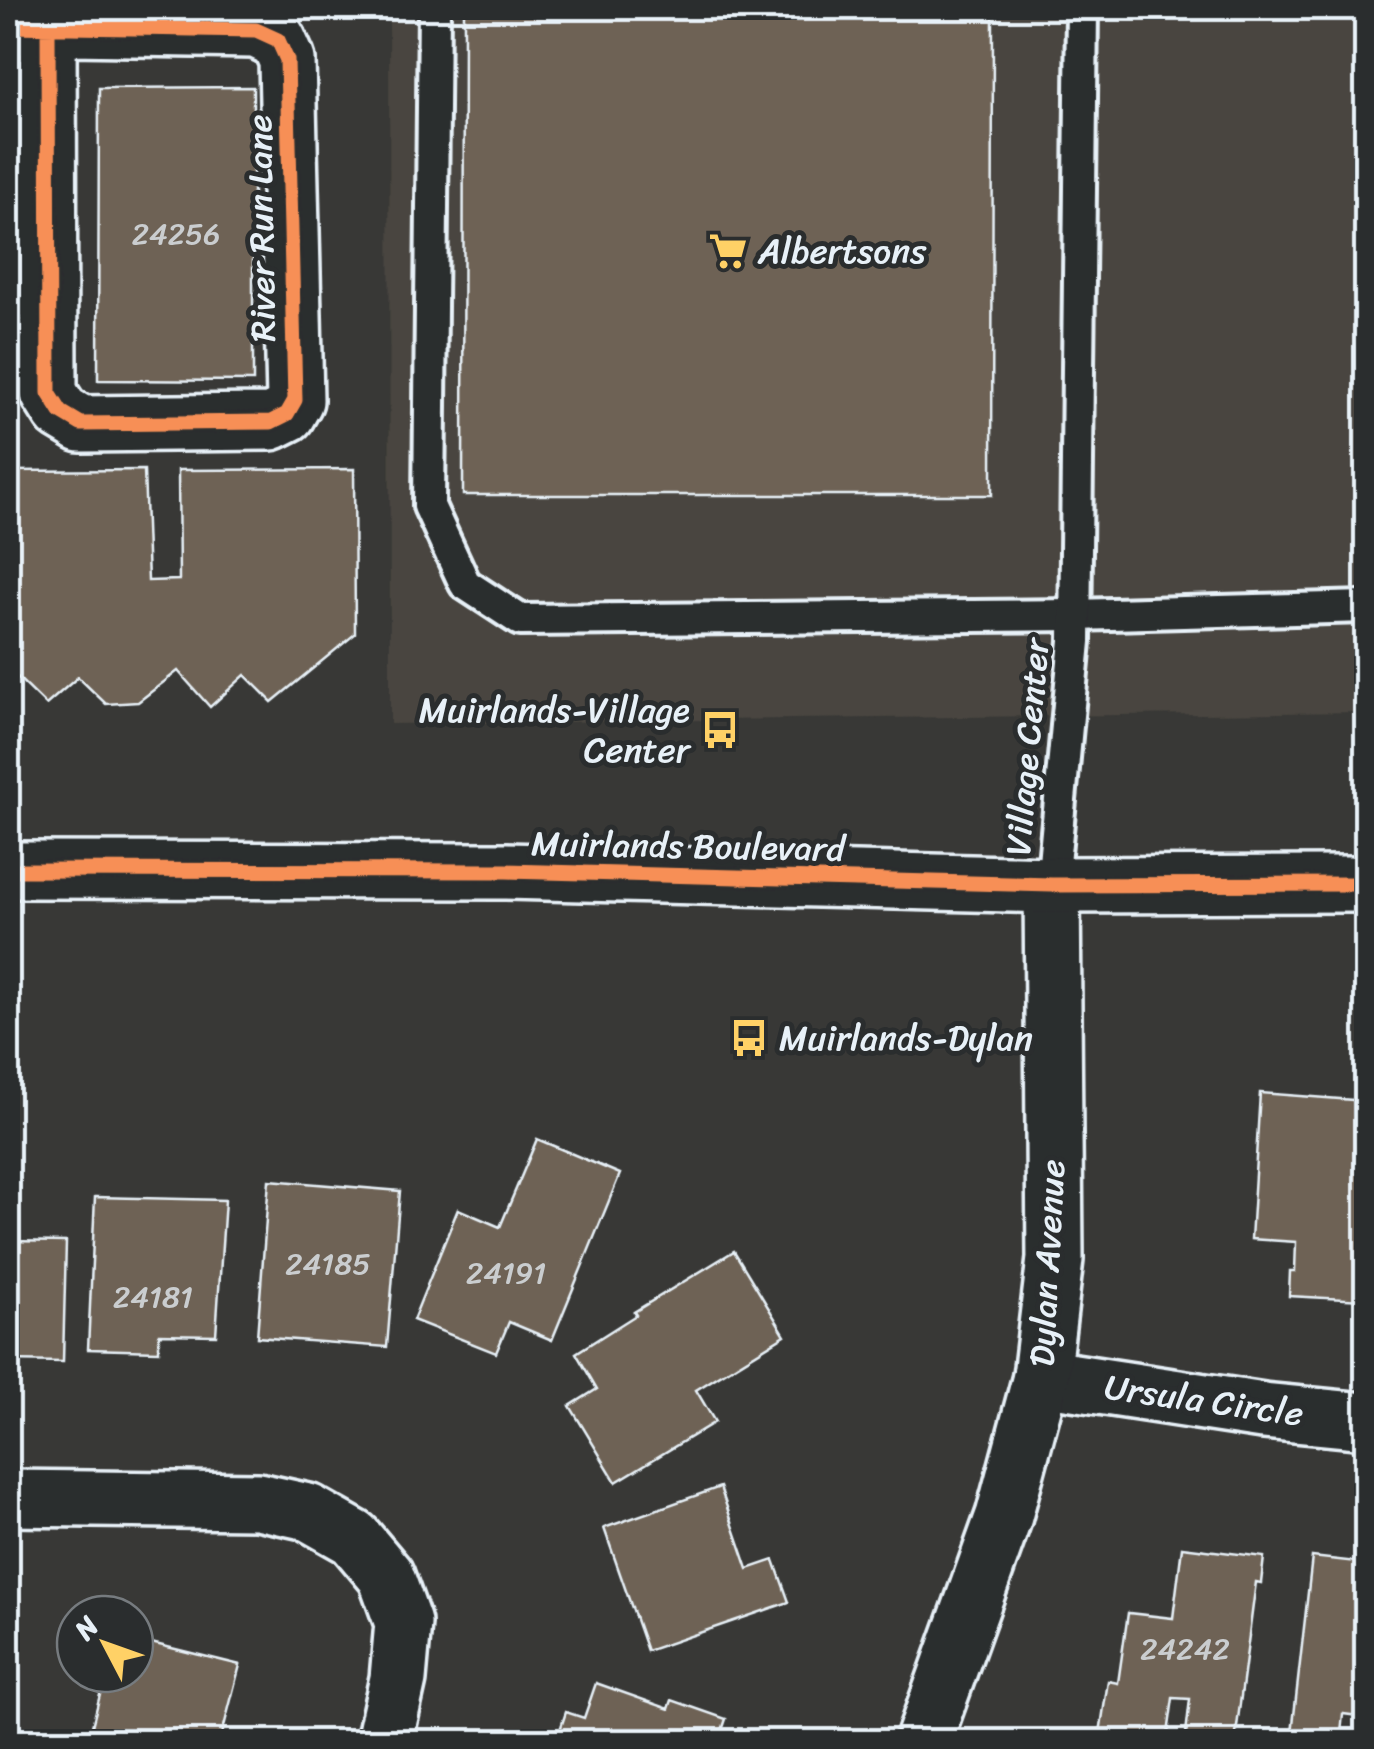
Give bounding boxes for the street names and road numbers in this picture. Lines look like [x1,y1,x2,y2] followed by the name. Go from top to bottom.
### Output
[228,114,294,342] street label: River Run Lane
[987,634,1068,858] street label: Village Center
[531,812,848,880] street label: Muirlands Boulevard
[1011,1158,1083,1368] street label: Dylan Avenue
[1101,1355,1307,1445] street label: Ursula Circle

